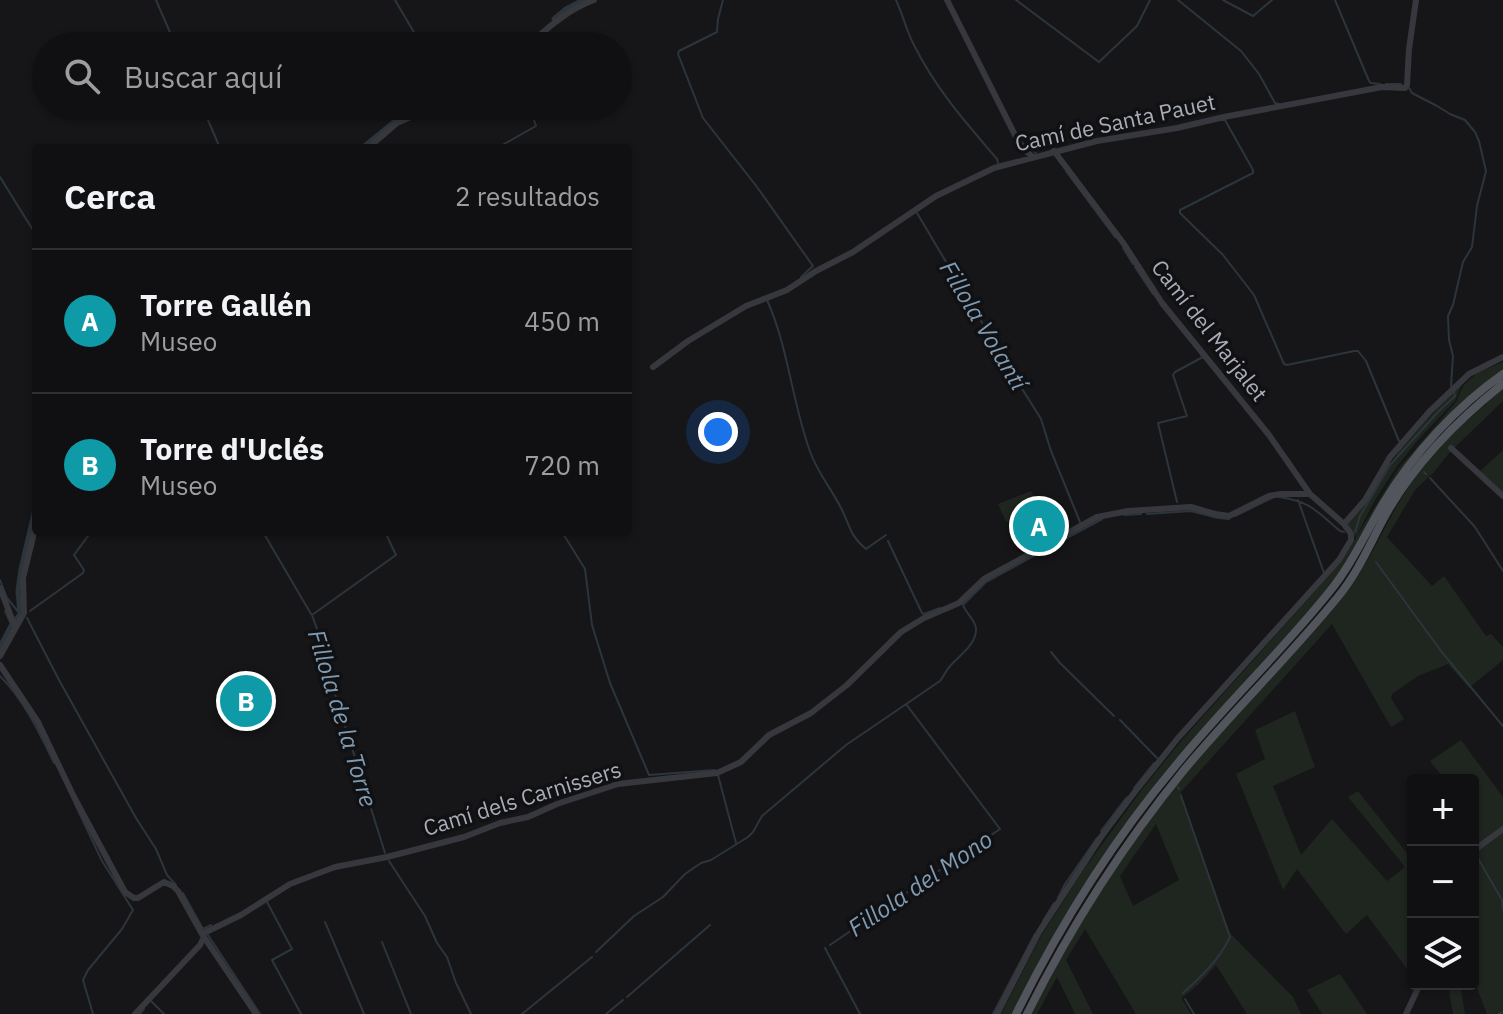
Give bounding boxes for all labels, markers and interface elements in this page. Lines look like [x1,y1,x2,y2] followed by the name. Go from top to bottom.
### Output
[32,32,632,120] search box
[60,54,104,98] icon: search
[124,57,282,96] text: Buscar aquí
[1012,87,1218,157] street label: Camí de Santa Pauet
[64,174,156,218] text: Cerca
[455,179,600,213] text: 2 resultados
[1146,253,1274,407] street label: Camí del Marjalet
[933,254,1037,398] water label: Fillola Volantí
[140,285,312,324] text: Torre Gallén
[81,304,99,338] text: A
[524,304,600,338] text: 450 m
[140,324,217,358] text: Museo
[698,412,738,452] your location
[140,429,324,468] text: Torre d'Uclés
[81,448,99,482] text: B
[524,448,600,482] text: 720 m
[140,468,217,502] text: Museo
[1013,496,1065,556] pin: A
[301,626,385,810] water label: Fillola de la Torre
[220,671,272,731] pin: B
[419,754,625,842] street label: Camí dels Carnissers
[1407,774,1479,990] map controls
[1407,774,1479,846] button: +
[841,823,999,943] water label: Fillola del Mono
[1407,846,1479,918] button: −
[1407,918,1479,990] button: layers

